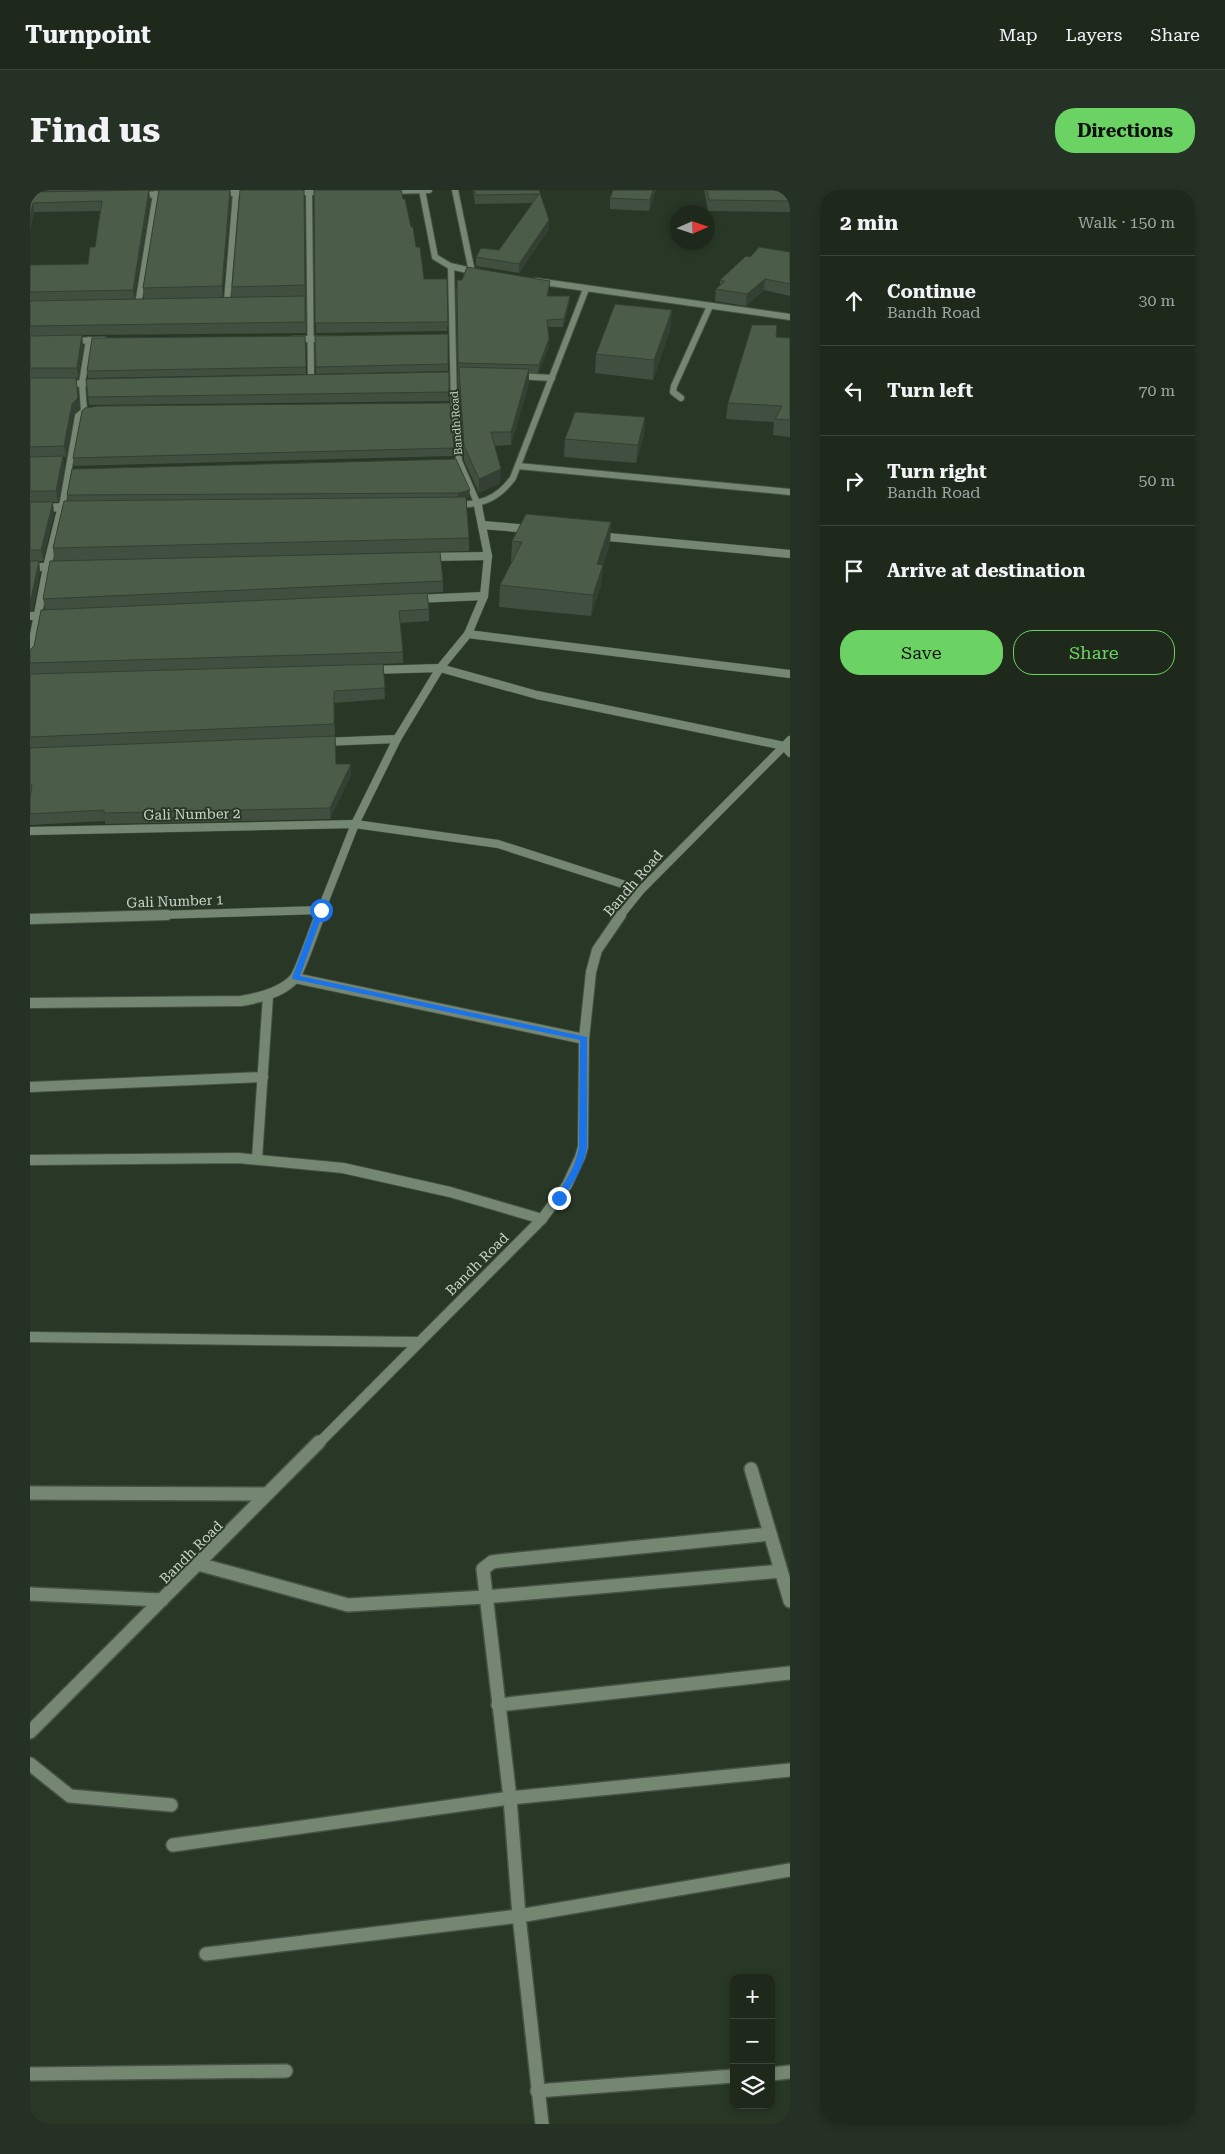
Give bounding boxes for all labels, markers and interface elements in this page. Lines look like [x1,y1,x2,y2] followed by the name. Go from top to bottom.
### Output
[25,21,151,49] text: Turnpoint
[999,24,1038,45] text: Map
[1066,24,1122,45] text: Layers
[1150,24,1200,45] text: Share
[1055,108,1195,153] button: Directions
[30,110,160,151] text: Find us
[670,205,715,250] north arrow
[840,211,898,235] text: 2 min
[1078,213,1175,232] text: Walk · 150 m
[887,280,976,303] text: Continue
[840,287,868,315] icon: ahead
[1138,291,1175,310] text: 30 m
[887,303,981,322] text: Bandh Road
[840,377,868,405] icon: left
[887,379,973,402] text: Turn left
[1138,381,1175,400] text: 70 m
[448,390,465,456] street label: Bandh Road
[887,460,987,483] text: Turn right
[840,467,868,495] icon: right
[1138,471,1175,490] text: 50 m
[887,483,981,502] text: Bandh Road
[840,557,868,585] icon: arrive
[887,559,1085,582] text: Arrive at destination
[840,630,1003,675] button: Save
[1013,630,1175,675] button: Share
[143,805,241,823] street label: Gali Number 2
[600,847,666,919] street label: Bandh Road
[126,891,224,911] street label: Gali Number 1
[310,899,333,922] route start
[548,1187,571,1210] route end
[442,1229,512,1299] street label: Bandh Road
[156,1517,226,1587] street label: Bandh Road
[730,1974,775,2109] map controls
[730,1974,775,2019] button: +
[730,2019,775,2064] button: −
[730,2064,775,2109] button: layers

